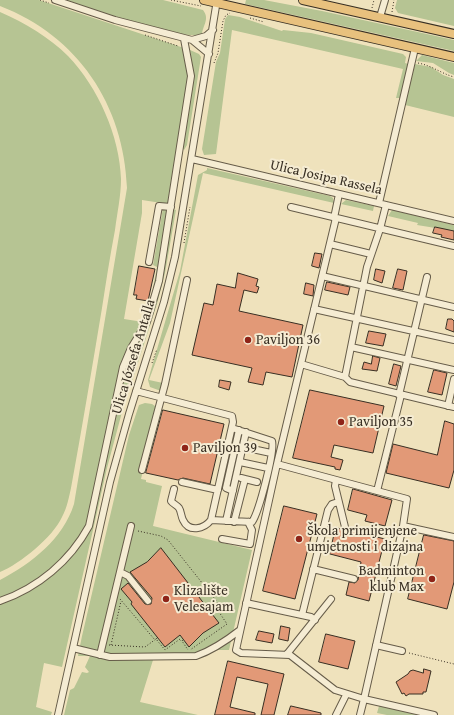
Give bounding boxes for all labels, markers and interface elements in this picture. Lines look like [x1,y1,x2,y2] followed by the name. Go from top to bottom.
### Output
[268,157,384,199] street label: Ulica Josipa Rassela
[109,297,159,417] street label: Ulica Józsefa Antalla
[256,332,320,348] place label: Paviljon 36
[243,335,253,345] marker: Paviljon 36
[349,414,413,430] place label: Paviljon 35
[336,417,346,427] marker: Paviljon 35
[193,440,257,456] place label: Paviljon 39
[180,443,190,453] marker: Paviljon 39
[307,523,423,556] place label: Škola primijenjene umjetnosti i dizajna
[294,534,304,544] marker: Škola primijenjene umjetnosti i dizajna
[359,563,424,596] place label: Badminton klub Max
[427,574,437,584] marker: Badminton klub Max
[174,583,233,616] place label: Klizalište Velesajam
[161,594,171,604] marker: Klizalište Velesajam

